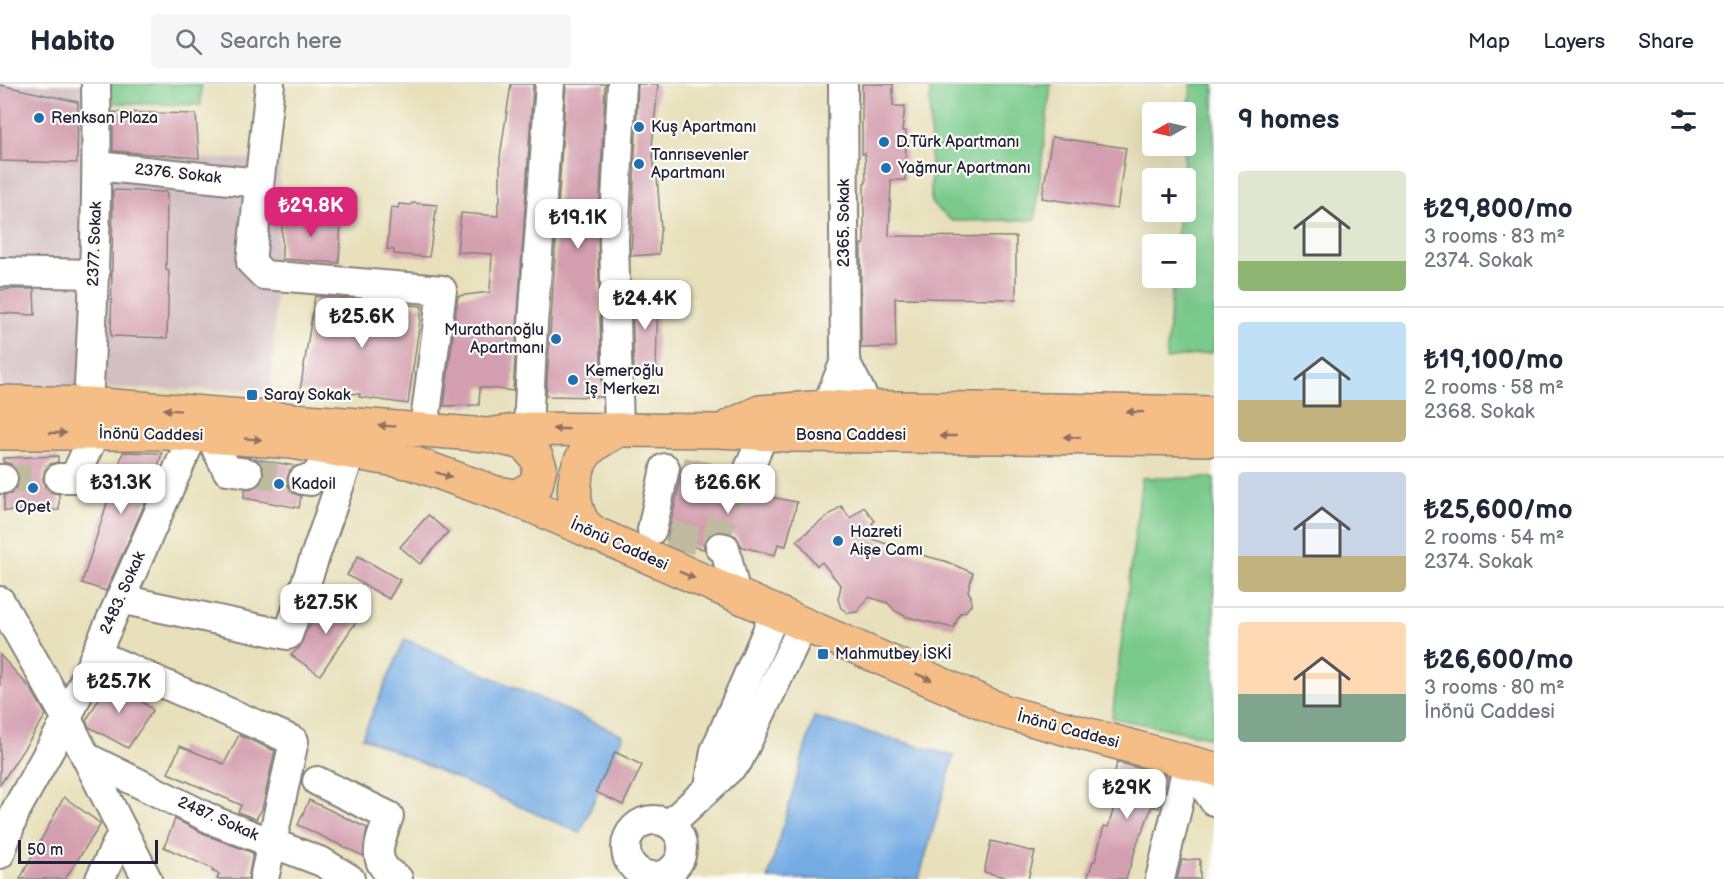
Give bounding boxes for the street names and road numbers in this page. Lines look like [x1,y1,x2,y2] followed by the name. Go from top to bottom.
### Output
[134,160,222,188] street label: 2376. Sokak
[835,179,854,267] street label: 2365. Sokak
[84,201,106,287] street label: 2377. Sokak
[98,423,204,445] street label: İnönü Caddesi
[796,426,906,445] street label: Bosna Caddesi
[567,513,672,575] street label: İnönü Caddesi
[96,549,150,637] street label: 2483. Sokak
[1015,705,1122,753] street label: İnönü Caddesi
[175,793,262,845] street label: 2487. Sokak

